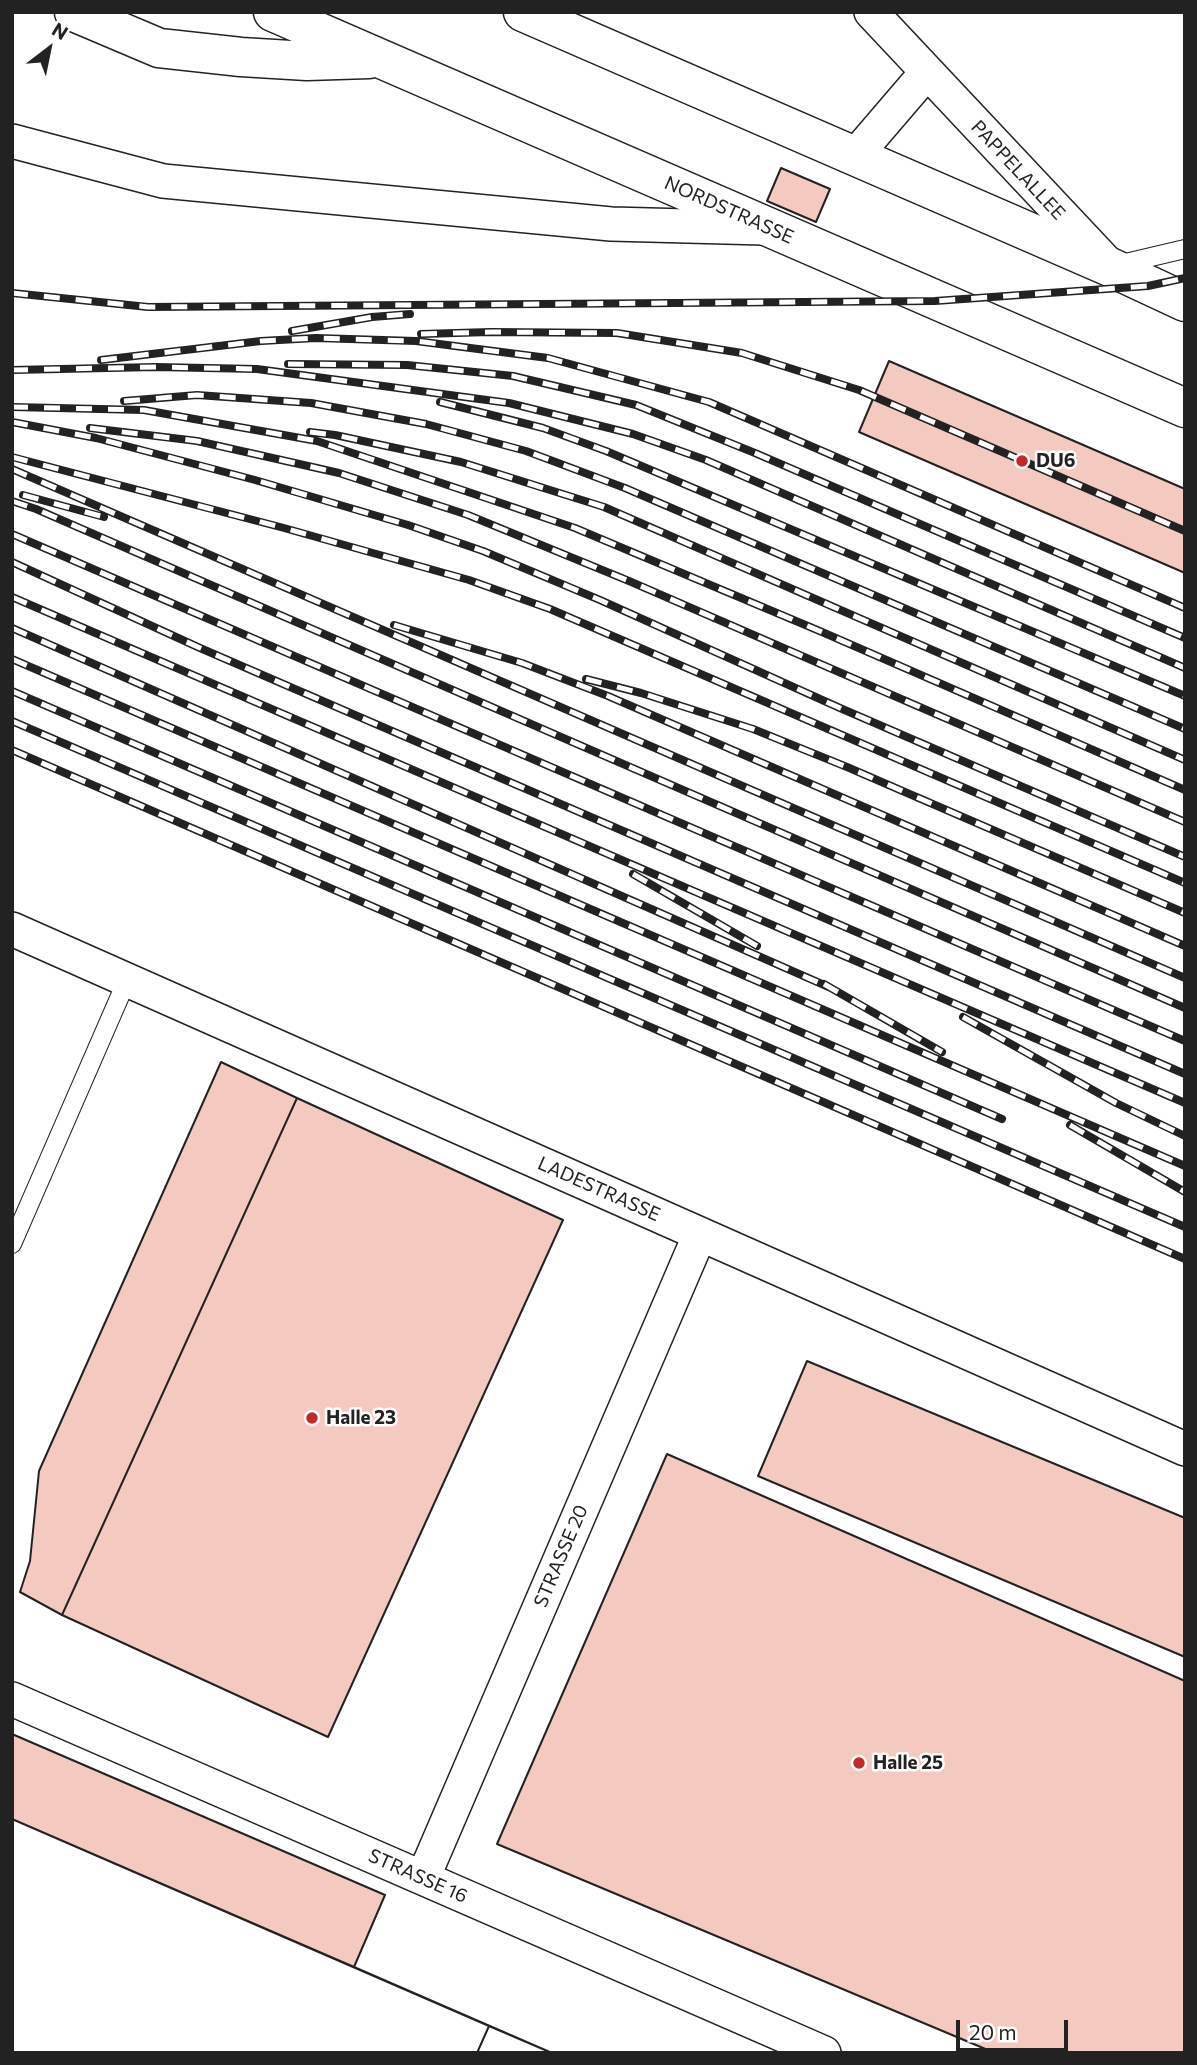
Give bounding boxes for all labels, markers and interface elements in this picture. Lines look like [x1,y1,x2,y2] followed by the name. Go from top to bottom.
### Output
[14,14,84,84] north arrow
[48,17,73,44] text: N
[966,116,1070,224] street label: PAPPELALLEE
[661,171,797,249] street label: NORDSTRASSE
[1036,450,1076,472] place label: DU6
[1014,453,1030,469] marker: DU6
[534,1152,664,1226] street label: LADESTRASSE
[326,1407,396,1429] place label: Halle 23
[304,1410,320,1426] marker: Halle 23
[529,1501,593,1611] street label: STRASSE 20
[873,1752,943,1774] place label: Halle 25
[851,1755,867,1771] marker: Halle 25
[365,1844,471,1908] street label: STRASSE 16
[959,2006,1071,2050] scale bar
[969,2019,1017,2044] text: 20 m

